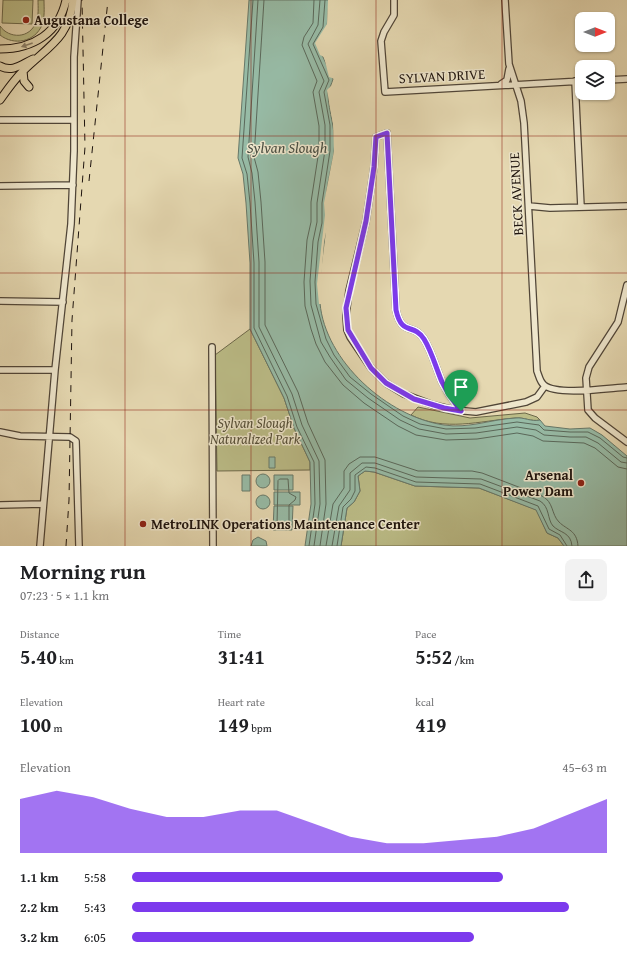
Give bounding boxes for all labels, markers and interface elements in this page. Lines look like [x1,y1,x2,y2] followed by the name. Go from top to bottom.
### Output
[34,10,149,30] place label: Augustana College
[575,12,615,52] north arrow
[575,12,615,100] map controls
[21,15,31,25] marker: Augustana College
[20,43,32,49] one-way arrow
[575,60,615,100] button: layers
[398,64,486,88] street label: SYLVAN DRIVE
[247,137,328,158] water label: Sylvan Slough
[504,152,528,236] street label: BECK AVENUE
[444,370,478,411] pin
[450,376,472,398] icon: arrive
[210,413,301,449] park label: Sylvan Slough Naturalized Park
[503,465,574,501] place label: Arsenal Power Dam
[576,478,586,488] marker: Arsenal Power Dam
[151,514,420,534] place label: MetroLINK Operations Maintenance Center
[138,519,148,529] marker: MetroLINK Operations Maintenance Center
[20,555,146,587] text: Morning run
[565,559,607,601] button: share
[20,586,109,605] text: 07:23 · 5 × 1.1 km
[20,626,59,642] text: Distance
[218,626,241,642] text: Time
[415,626,436,642] text: Pace
[20,642,57,671] text: 5.40
[218,642,265,671] text: 31:41
[415,642,452,671] text: 5:52
[57,652,74,668] text: km
[452,652,474,668] text: /km
[20,694,63,710] text: Elevation
[218,694,265,710] text: Heart rate
[415,694,434,710] text: kcal
[20,710,51,739] text: 100
[218,710,249,739] text: 149
[415,710,446,739] text: 419
[51,720,63,736] text: m
[249,720,272,736] text: bpm
[20,758,71,777] text: Elevation
[562,758,607,777] text: 45–63 m
[20,868,59,887] text: 1.1 km
[84,868,106,887] text: 5:58
[20,898,59,917] text: 2.2 km
[84,898,106,917] text: 5:43
[20,928,59,947] text: 3.2 km
[84,928,106,947] text: 6:05

